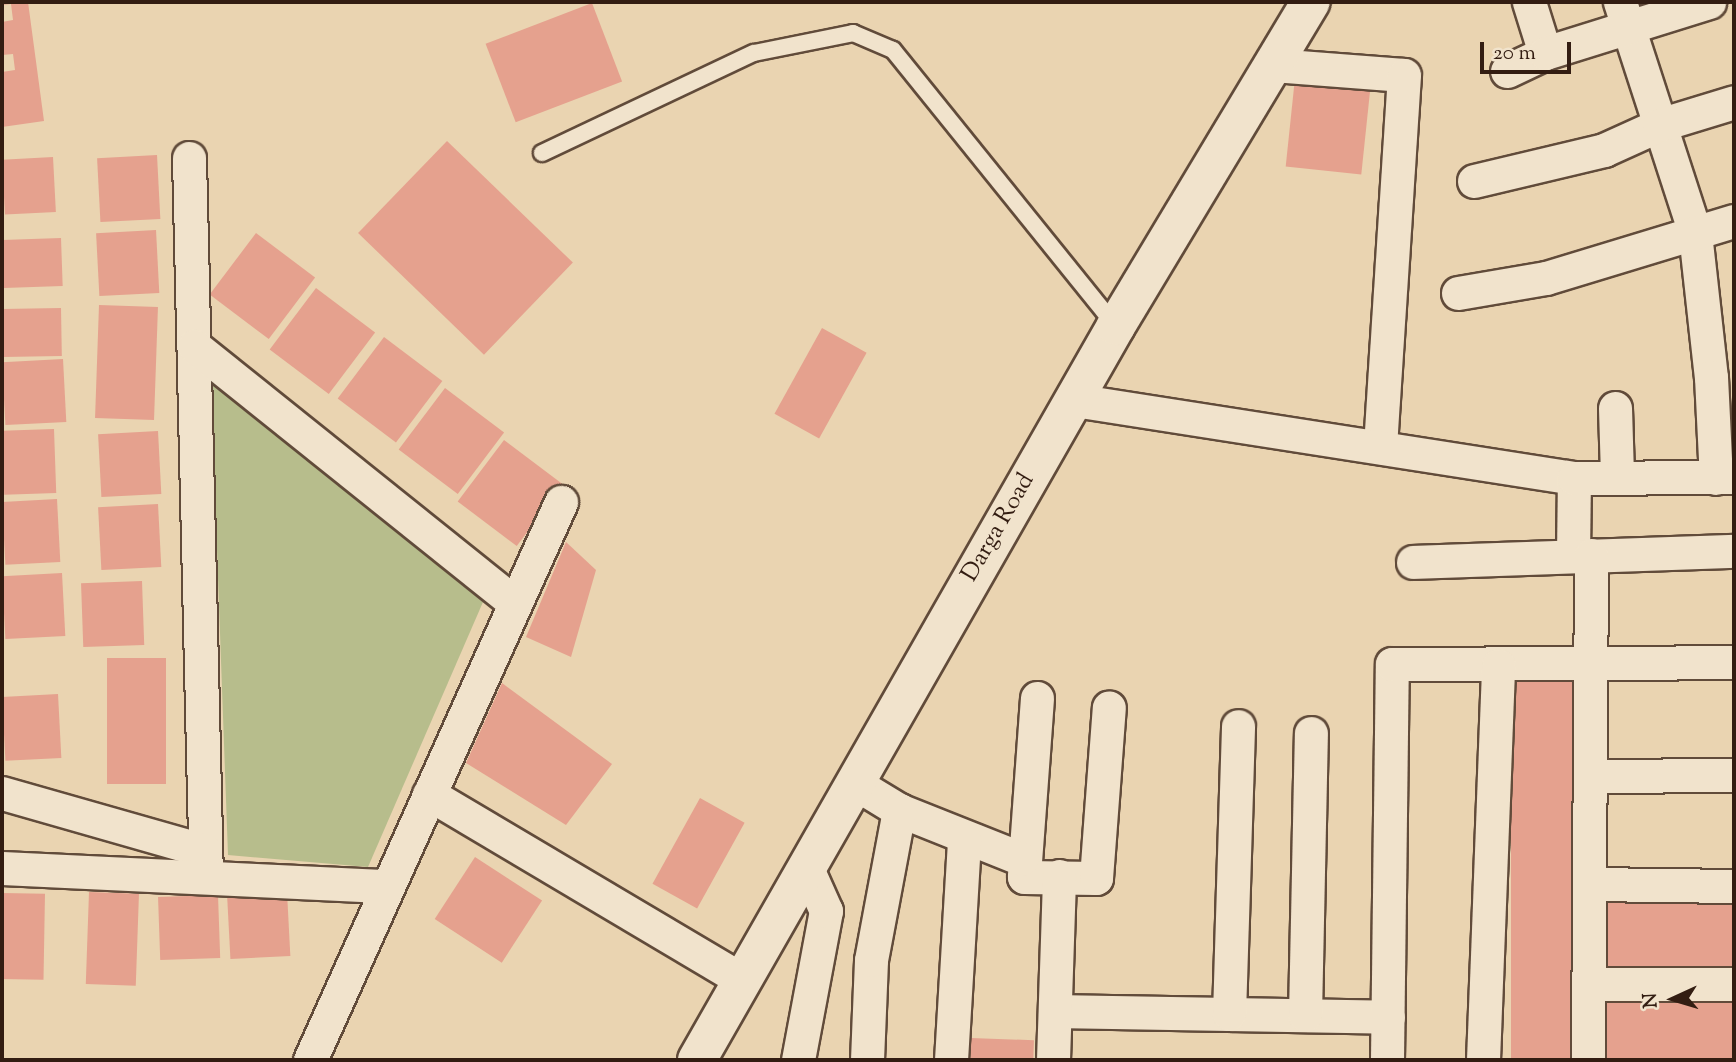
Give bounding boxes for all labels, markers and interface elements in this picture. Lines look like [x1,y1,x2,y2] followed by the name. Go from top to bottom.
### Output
[1484,28,1575,72] scale bar
[1493,39,1536,69] text: 20 m
[956,469,1042,587] street label: Darga Road
[1638,964,1708,1034] north arrow
[1638,992,1666,1009] text: N

